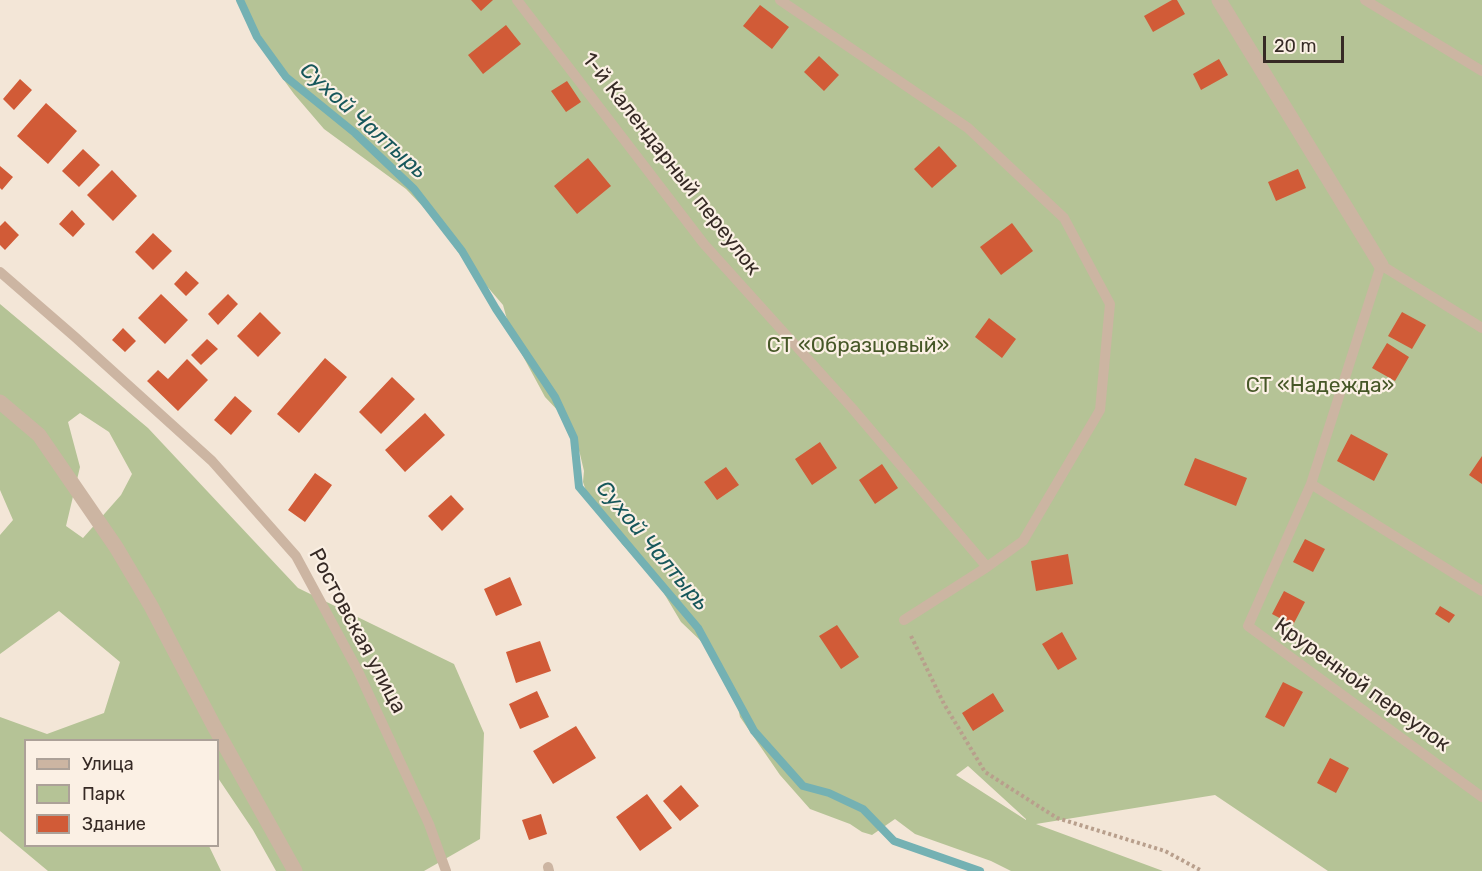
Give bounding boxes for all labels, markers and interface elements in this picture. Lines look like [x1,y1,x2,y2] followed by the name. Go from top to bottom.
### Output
[1266,24,1347,62] scale bar
[1274,35,1316,57] text: 20 m
[576,48,766,280] street label: 1-й Календарный переулок
[294,57,432,185] water label: Сухой Чалтырь
[767,333,949,359] park label: СТ «Образцовый»
[1246,373,1394,399] park label: СТ «Надежда»
[590,476,714,616] water label: Сухой Чалтырь
[303,544,411,718] street label: Ростовская улица
[1269,613,1455,757] street label: Круренной переулок
[24,739,219,847] legend
[82,753,134,775] text: Улица
[82,783,125,805] text: Парк
[82,813,146,835] text: Здание

